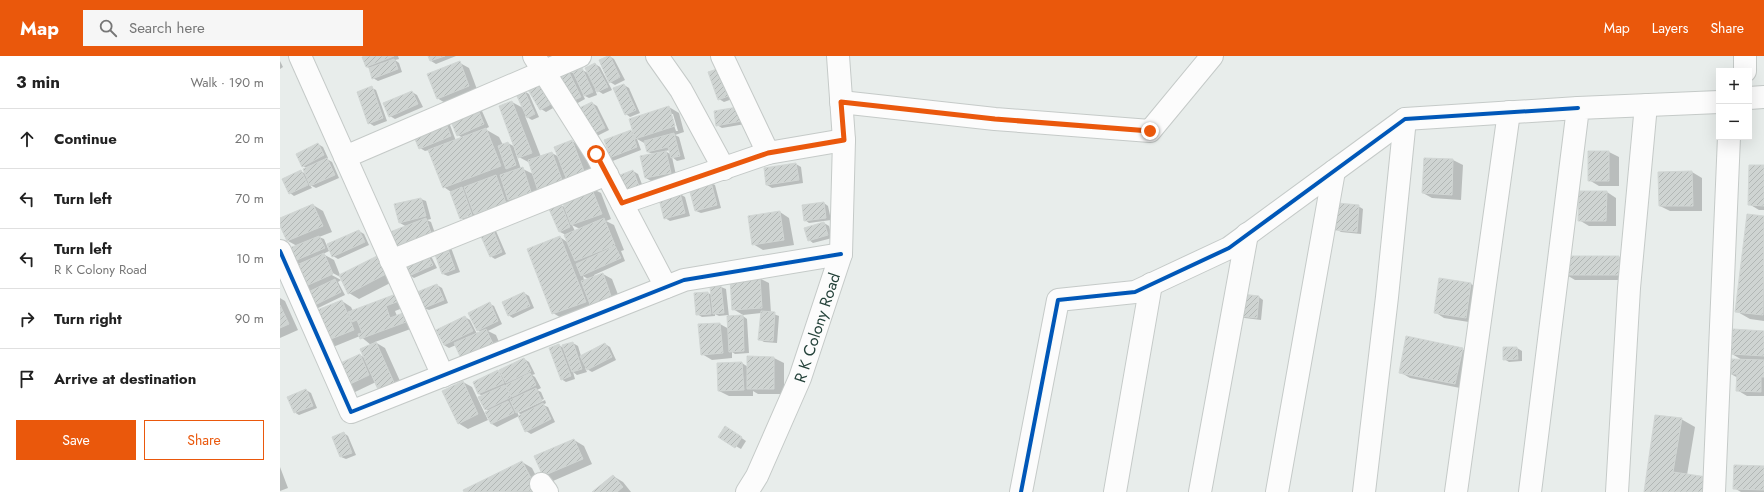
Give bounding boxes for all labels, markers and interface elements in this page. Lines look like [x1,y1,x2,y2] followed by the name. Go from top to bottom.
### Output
[83,10,363,46] search box
[20,15,59,42] text: Map
[97,17,119,39] icon: search
[129,17,205,39] text: Search here
[1604,18,1630,38] text: Map
[1652,18,1688,38] text: Layers
[1710,18,1744,38] text: Share
[1716,68,1752,140] map controls
[1716,68,1752,104] button: +
[16,70,60,94] text: 3 min
[191,73,264,92] text: Walk · 190 m
[1716,104,1752,140] button: −
[1141,122,1159,140] route end
[16,128,38,150] icon: ahead
[54,128,117,150] text: Continue
[235,129,264,148] text: 20 m
[587,145,605,163] route start
[16,188,38,210] icon: left
[54,188,112,210] text: Turn left
[235,189,264,208] text: 70 m
[54,238,112,260] text: Turn left
[16,248,38,270] icon: left
[236,249,264,268] text: 10 m
[54,260,147,279] text: R K Colony Road
[788,270,846,386] street label: R K Colony Road
[16,308,38,330] icon: right
[54,308,122,330] text: Turn right
[235,309,264,328] text: 90 m
[16,368,38,390] icon: arrive
[54,368,196,390] text: Arrive at destination
[16,420,136,460] button: Save
[144,420,264,460] button: Share

